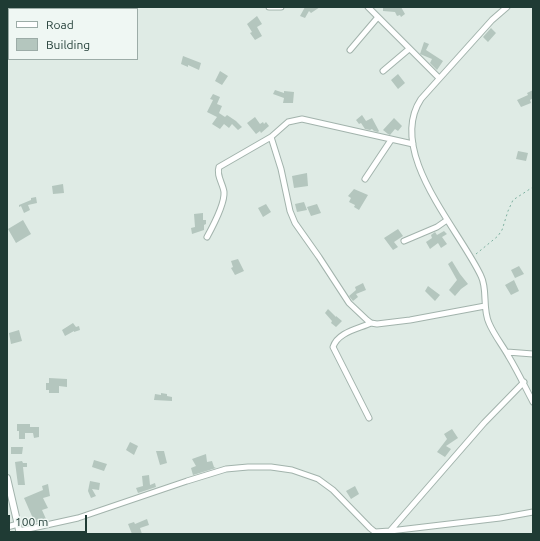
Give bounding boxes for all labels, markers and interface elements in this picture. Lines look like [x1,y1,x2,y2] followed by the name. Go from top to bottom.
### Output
[8,8,138,60] legend
[46,18,74,31] text: Road
[46,38,90,51] text: Building
[10,507,89,533] scale bar
[15,515,48,528] text: 100 m

